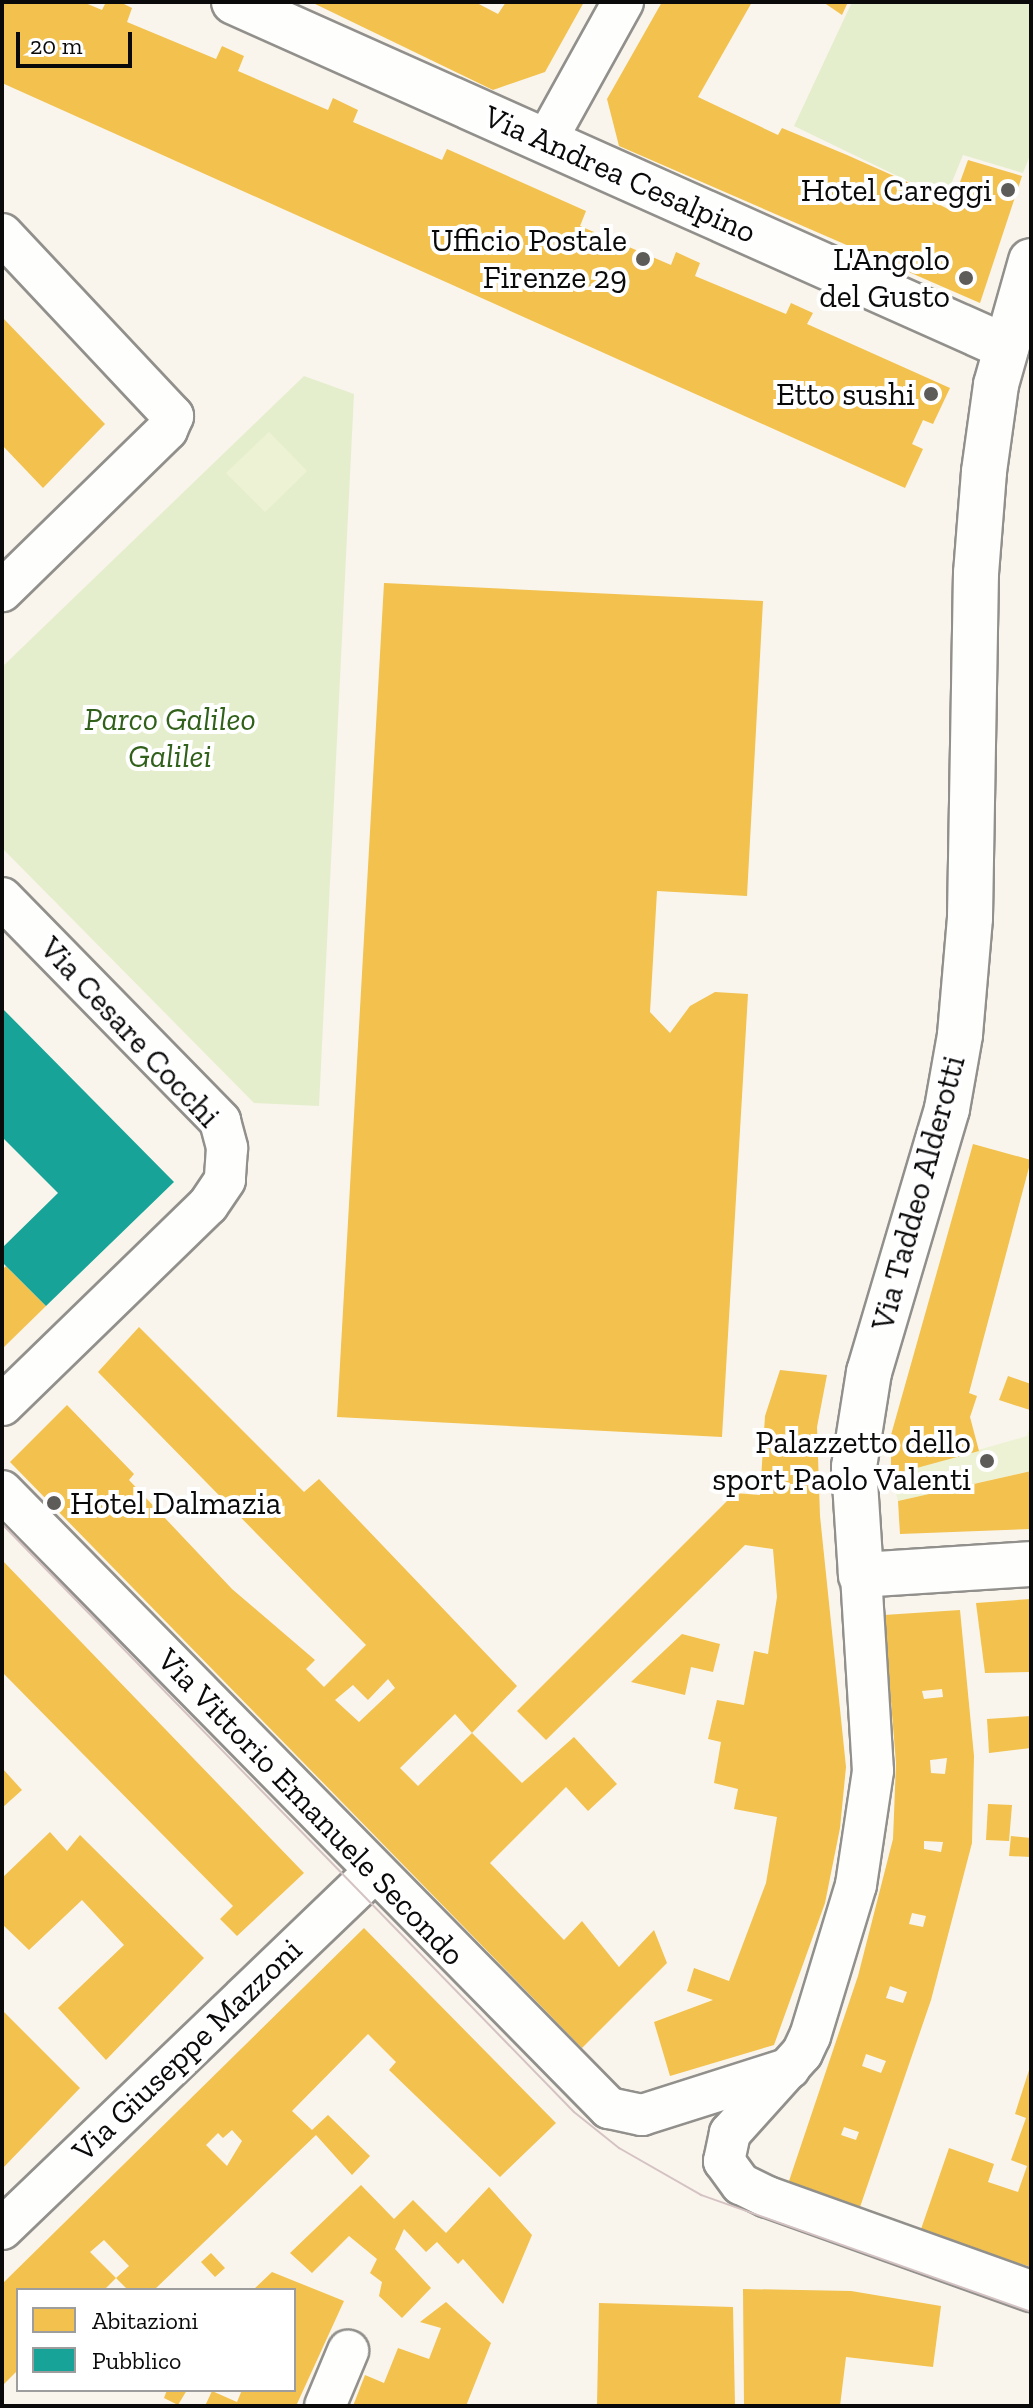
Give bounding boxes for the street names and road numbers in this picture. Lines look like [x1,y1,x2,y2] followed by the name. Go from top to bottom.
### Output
[478,97,762,251] street label: Via Andrea Cesalpino
[32,929,228,1135] street label: Via Cesare Cocchi
[863,1051,973,1335] street label: Via Taddeo Alderotti
[149,1640,473,1974] street label: Via Vittorio Emanuele Secondo
[64,1931,310,2169] street label: Via Giuseppe Mazzoni

